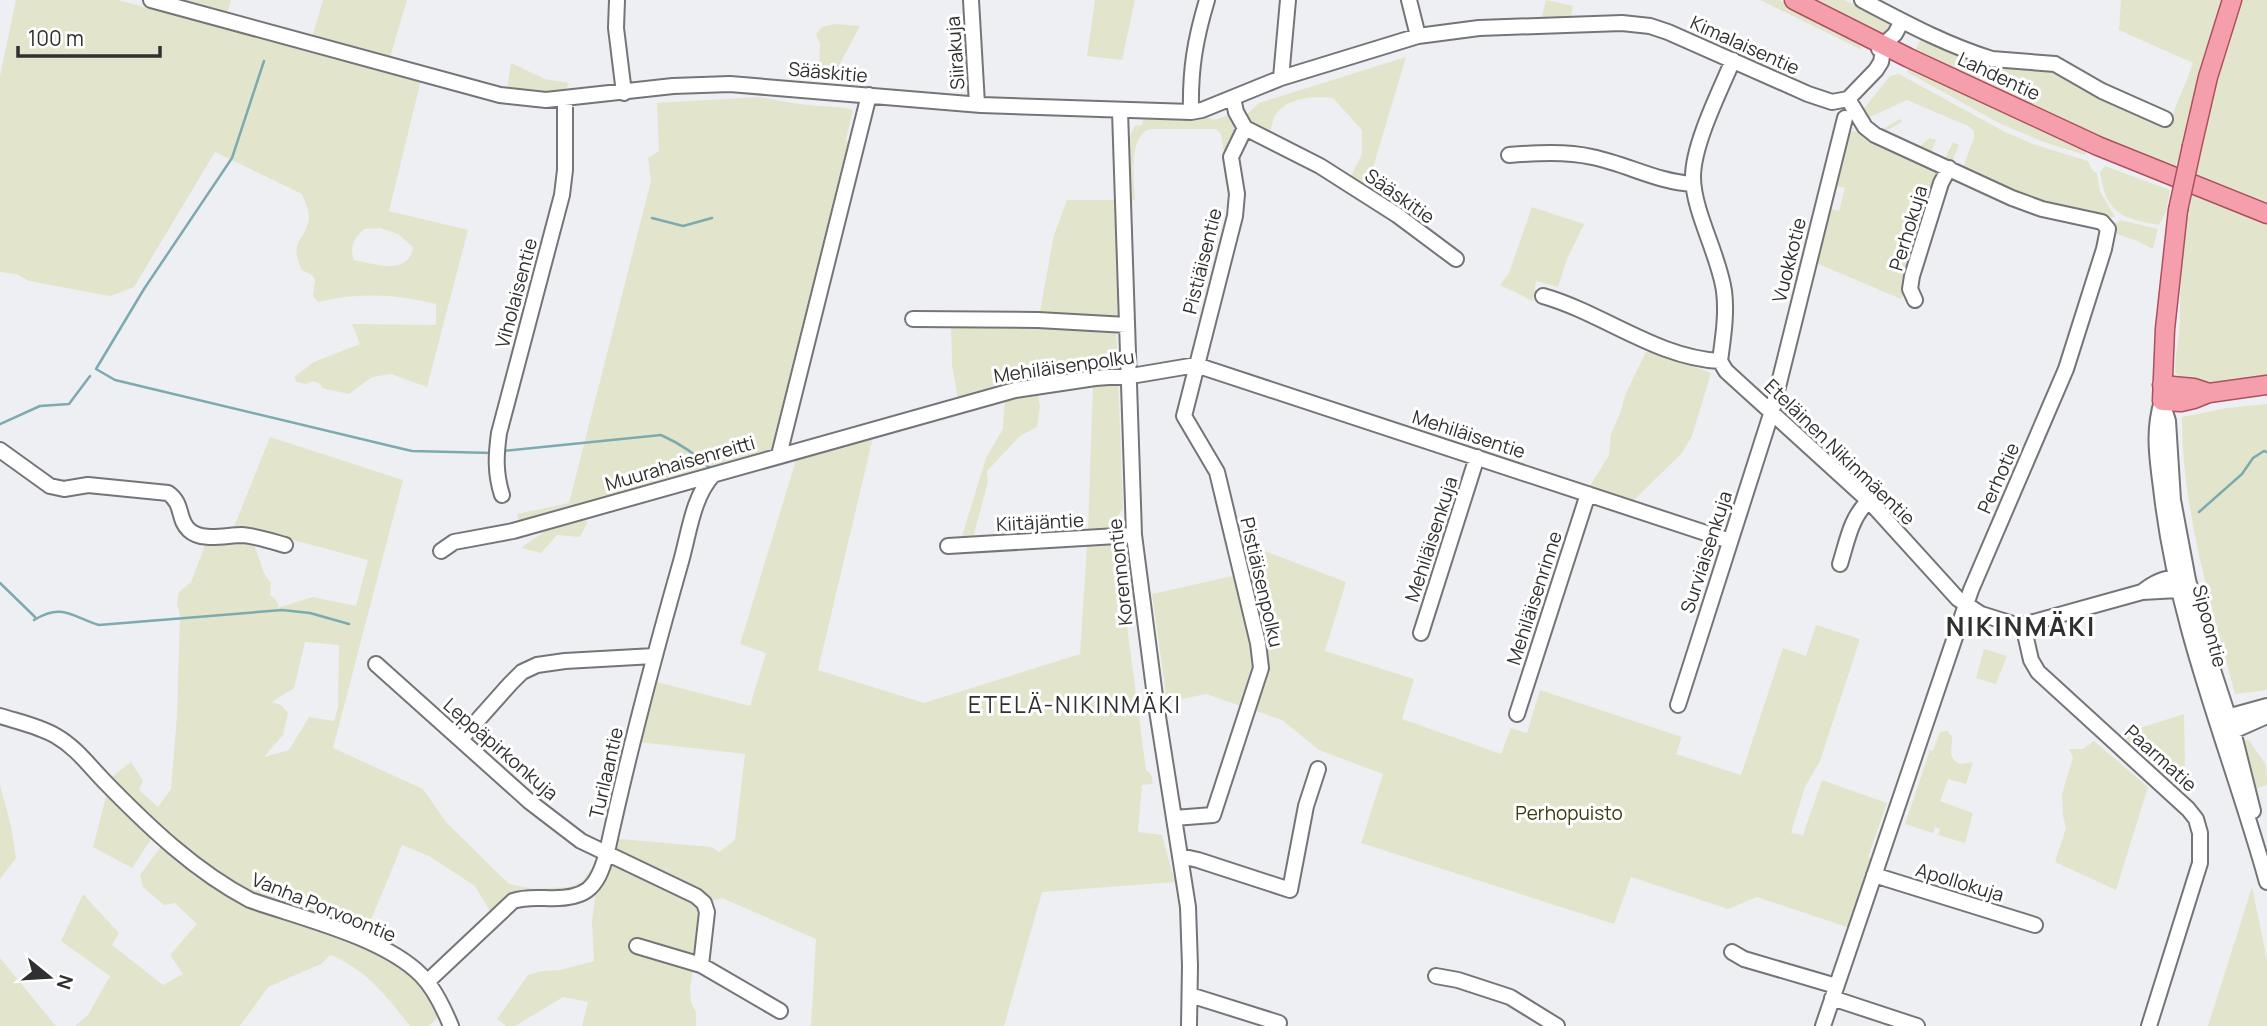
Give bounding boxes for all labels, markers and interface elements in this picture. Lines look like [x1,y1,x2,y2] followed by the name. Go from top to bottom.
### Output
[1686,9,1804,81] street label: Kimalaisentie
[18,14,159,58] scale bar
[939,15,971,91] street label: Siirakuja
[28,24,84,52] text: 100 m
[1954,46,2044,106] street label: Lahdentie
[787,56,869,88] street label: Sääskitie
[1360,162,1440,230] street label: Sääskitie
[1883,182,1933,274] street label: Perhokuja
[1176,205,1228,317] street label: Pistiäisentie
[1766,215,1812,305] street label: Vuokkotie
[489,235,543,351] street label: Viholaisentie
[992,343,1136,389] street label: Mehiläisenpolku
[1759,373,1921,531] street label: Eteläinen Nikinmäentie
[1409,403,1529,465] street label: Mehiläisentie
[602,429,758,497] street label: Muurahaisenreitti
[1971,438,2025,518] street label: Perhotie
[1398,473,1464,605] street label: Mehiläisenkuja
[1674,488,1738,616] street label: Surviaisenkuja
[995,507,1085,537] street label: Kiitäjäntie
[1234,514,1290,650] street label: Pistiäisenpolku
[1101,517,1139,627] street label: Korennontie
[1500,528,1568,668] street label: Mehiläisenrinne
[2187,582,2233,670] street label: Sipoontie
[1946,608,2096,644] district label: NIKINMÄKI
[968,688,1182,720] district label: ETELÄ-NIKINMÄKI
[438,692,564,806] street label: Leppäpirkonkuja
[2119,719,2203,797] street label: Paarmatie
[583,725,629,821] street label: Turilaantie
[1515,800,1623,826] park label: Perhopuisto
[1913,856,2007,908] street label: Apollokuja
[248,866,400,948] street label: Vanha Porvoontie
[14,942,84,1012] north arrow
[51,972,80,993] text: N

